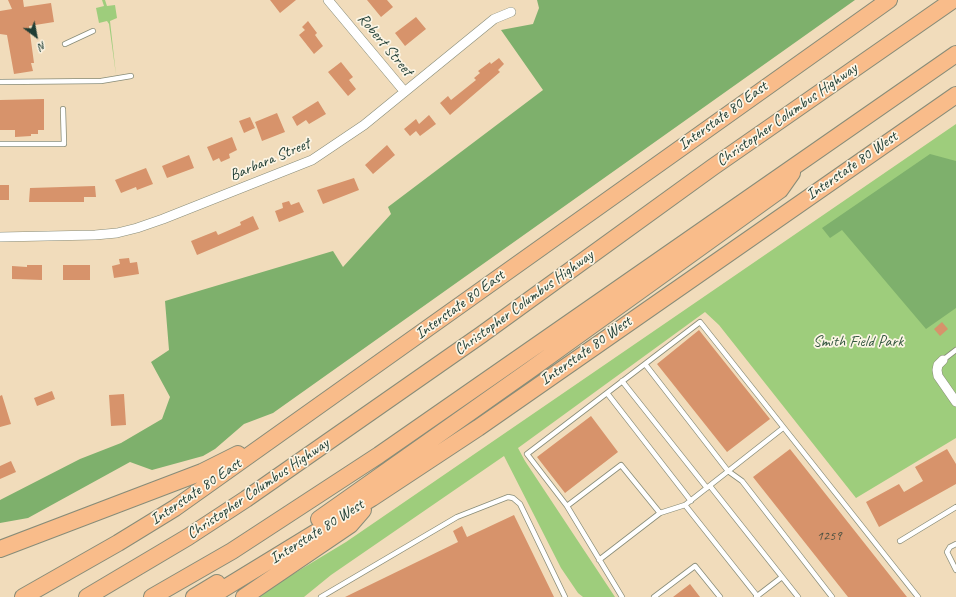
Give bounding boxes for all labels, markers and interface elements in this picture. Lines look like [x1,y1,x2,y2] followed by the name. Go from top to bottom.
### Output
[353,10,417,80] street label: Robert Street
[16,16,56,56] north arrow
[36,38,49,54] text: N
[713,59,861,171] street label: Christopher Columbus Highway
[675,77,771,155] street label: Interstate 80 East
[803,127,901,205] street label: Interstate 80 West
[227,134,313,186] street label: Barbara Street
[451,246,597,360] street label: Christopher Columbus Highway
[412,266,508,344] street label: Interstate 80 East
[537,312,635,390] street label: Interstate 80 West
[813,332,903,352] park label: Smith Field Park
[183,434,333,544] street label: Christopher Columbus Highway
[147,454,245,530] street label: Interstate 80 East
[266,495,368,569] street label: Interstate 80 West
[816,528,842,544] house number: 1259

